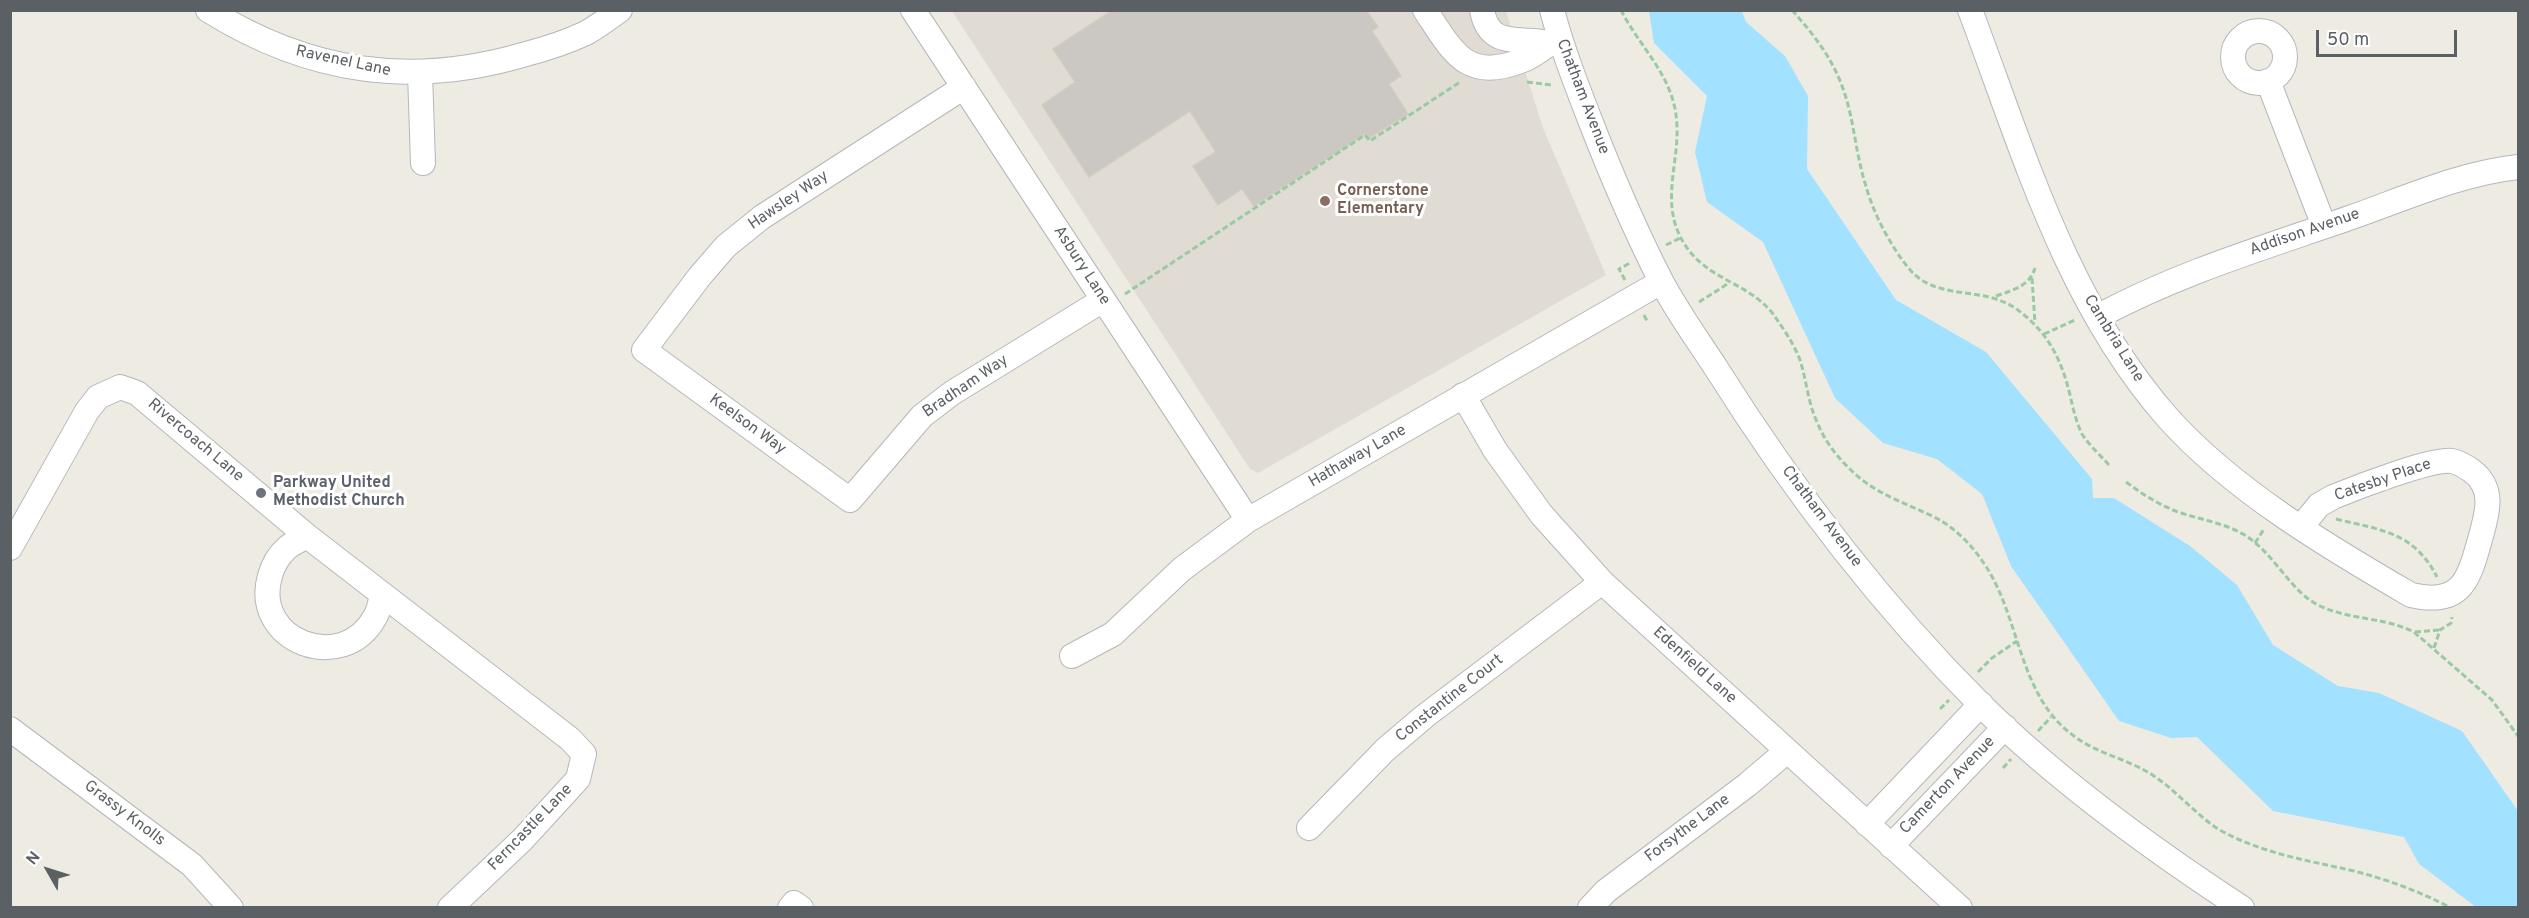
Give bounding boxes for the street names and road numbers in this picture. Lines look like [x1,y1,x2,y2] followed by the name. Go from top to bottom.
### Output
[1551,37,1613,157] street label: Chatham Avenue
[294,43,392,81] street label: Ravenel Lane
[745,167,833,235] street label: Hawsley Way
[2247,205,2363,261] street label: Addison Avenue
[1048,223,1114,309] street label: Asbury Lane
[2079,292,2147,386] street label: Cambria Lane
[920,351,1012,423] street label: Bradham Way
[705,391,789,459] street label: Keelson Way
[143,395,247,487] street label: Rivercoach Lane
[1306,421,1410,493] street label: Hathaway Lane
[2332,455,2434,507] street label: Catesby Place
[1777,463,1865,571] street label: Chatham Avenue
[1648,623,1740,709] street label: Edenfield Lane
[1392,651,1508,747] street label: Constantine Court
[1896,733,2000,839] street label: Camerton Avenue
[80,777,168,851] street label: Grassy Knolls
[485,781,577,875] street label: Ferncastle Lane
[1642,791,1734,867] street label: Forsythe Lane

